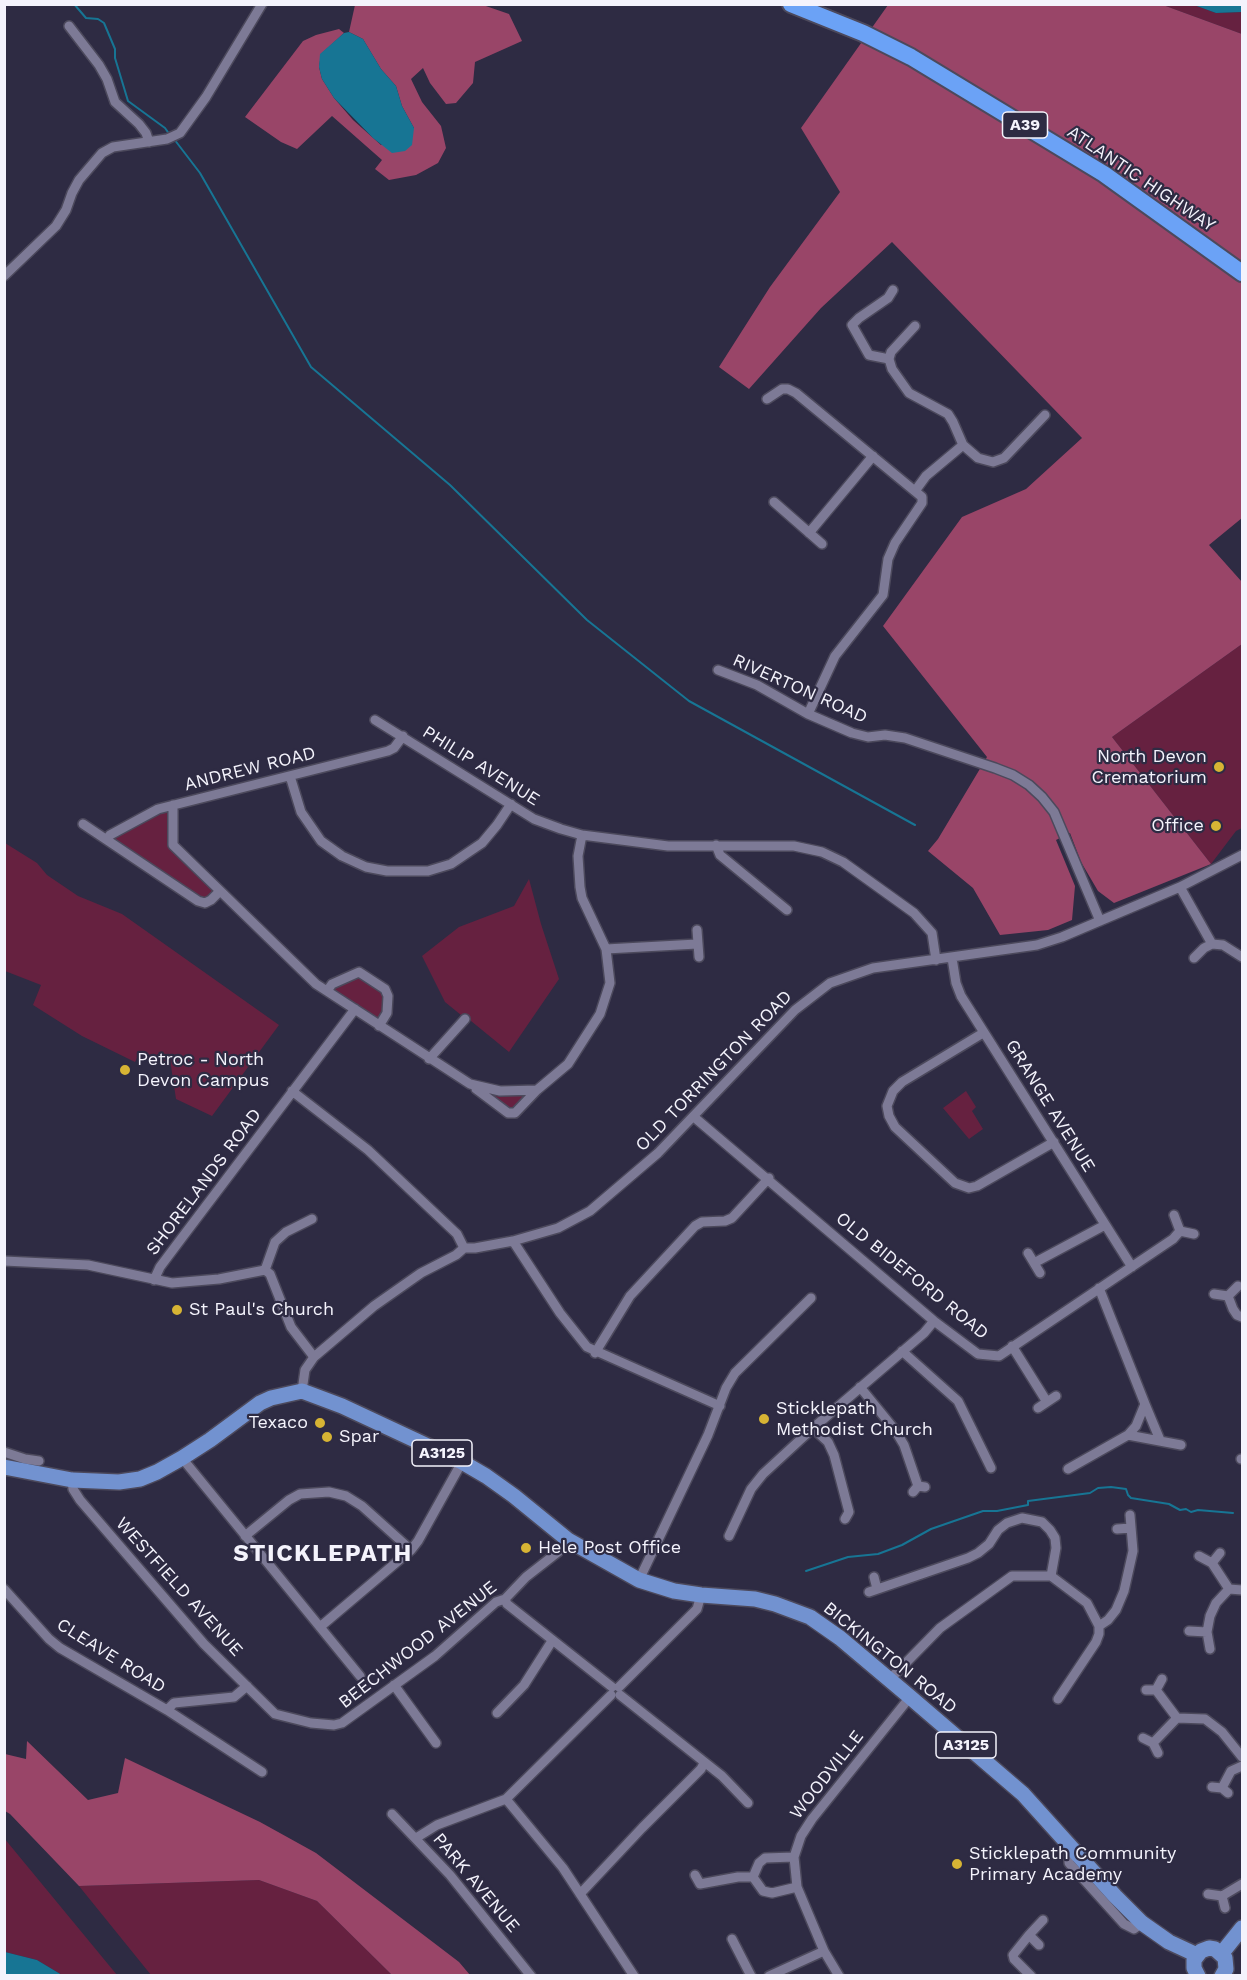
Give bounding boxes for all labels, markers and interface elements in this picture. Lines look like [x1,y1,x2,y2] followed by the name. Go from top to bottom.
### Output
[1002,112,1048,138] road number: A39
[1063,121,1219,237] street label: ATLANTIC HIGHWAY
[729,650,871,728] street label: RIVERTON ROAD
[418,721,544,811] street label: PHILIP AVENUE
[182,742,318,796] street label: ANDREW ROAD
[1091,746,1207,789] place label: North Devon Crematorium
[1212,760,1226,774] marker: North Devon Crematorium
[1151,815,1204,837] place label: Office
[1209,819,1223,833] marker: Office
[631,986,797,1156] street label: OLD TORRINGTON ROAD
[1001,1036,1099,1176] street label: GRANGE AVENUE
[137,1049,269,1092] place label: Petroc - North Devon Campus
[118,1063,132,1077] marker: Petroc - North Devon Campus
[142,1104,266,1260] street label: SHORELANDS ROAD
[831,1208,993,1344] street label: OLD BIDEFORD ROAD
[189,1299,334,1321] place label: St Paul's Church
[170,1303,184,1317] marker: St Paul's Church
[776,1398,933,1440] place label: Sticklepath Methodist Church
[249,1412,308,1434] place label: Texaco
[757,1412,771,1426] marker: Sticklepath Methodist Church
[313,1416,327,1430] marker: Texaco
[339,1426,379,1448] place label: Spar
[320,1430,334,1444] marker: Spar
[412,1440,472,1466] road number: A3125
[111,1513,247,1661] street label: WESTFIELD AVENUE
[538,1537,681,1559] place label: Hele Post Office
[233,1540,413,1568] district label: STICKLEPATH
[519,1541,533,1555] marker: Hele Post Office
[335,1577,501,1713] street label: BEECHWOOD AVENUE
[819,1597,961,1719] street label: BICKINGTON ROAD
[52,1614,170,1698] street label: CLEAVE ROAD
[786,1726,868,1824] street label: WOODVILLE
[936,1732,996,1758] road number: A3125
[428,1829,524,1937] street label: PARK AVENUE
[969,1843,1176,1886] place label: Sticklepath Community Primary Academy
[950,1857,964,1871] marker: Sticklepath Community Primary Academy

